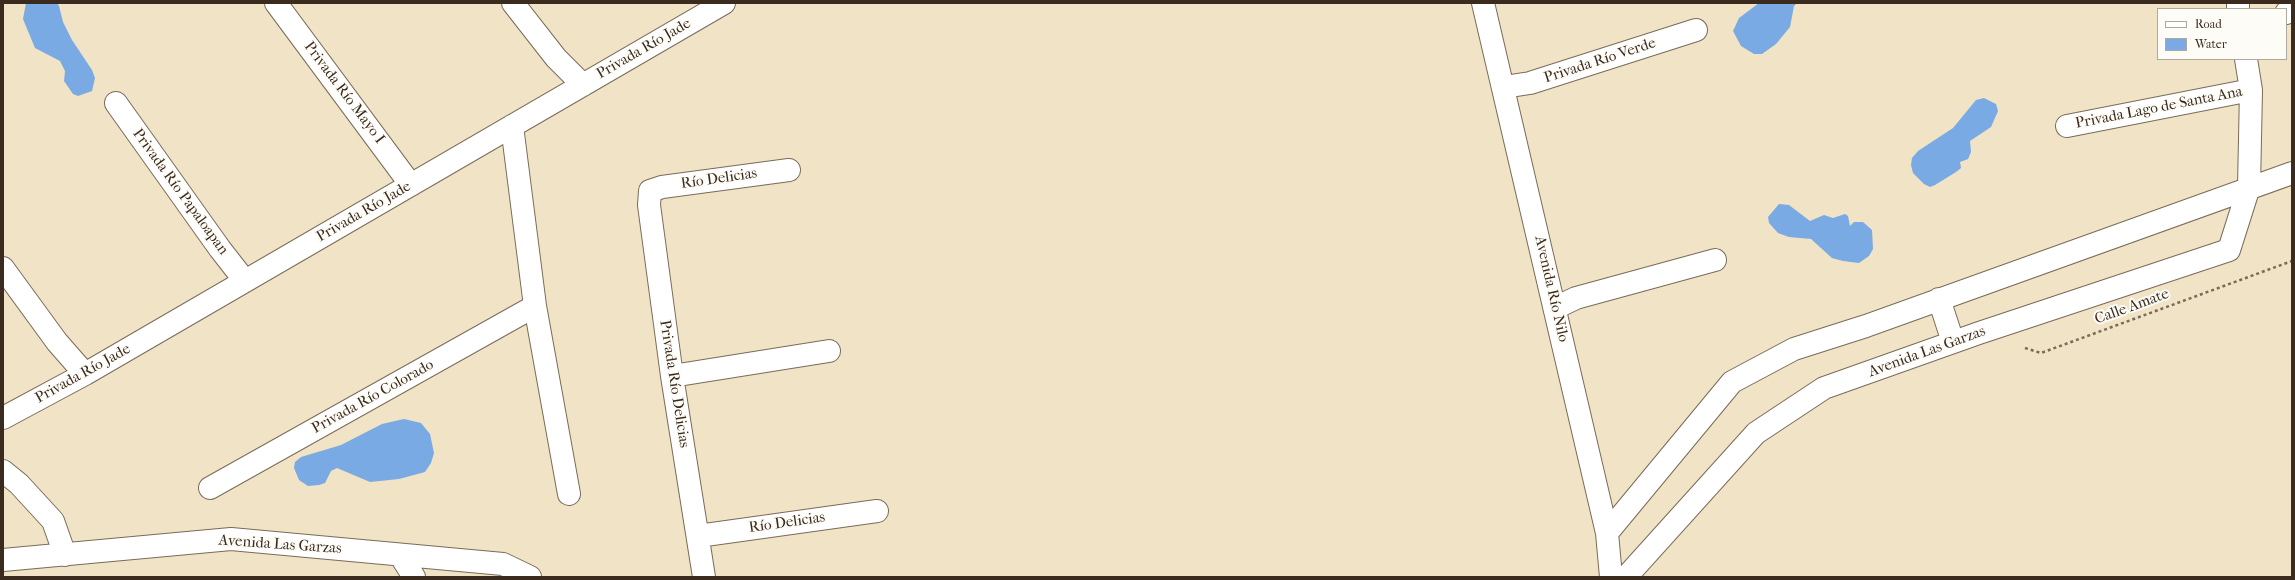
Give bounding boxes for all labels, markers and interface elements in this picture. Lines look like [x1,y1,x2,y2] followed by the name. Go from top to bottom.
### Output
[2157,8,2287,60] legend
[594,15,694,83] street label: Privada Río Jade
[2195,17,2222,31] text: Road
[1542,34,1658,88] street label: Privada Río Verde
[2195,37,2227,51] text: Water
[300,38,388,148] street label: Privada Río Mayo I
[2074,83,2244,133] street label: Privada Lago de Santa Ana
[128,125,232,259] street label: Privada Río Papaloapan
[680,165,758,193] street label: Río Delicias
[314,178,414,246] street label: Privada Río Jade
[1530,234,1572,344] street label: Avenida Río Nilo
[2092,285,2172,329] street label: Calle Amate
[655,319,693,449] street label: Privada Río Delicias
[1866,322,1988,382] street label: Avenida Las Garzas
[32,340,134,408] street label: Privada Río Jade
[309,356,437,438] street label: Privada Río Colorado
[748,509,826,537] street label: Río Delicias
[218,532,342,558] street label: Avenida Las Garzas

